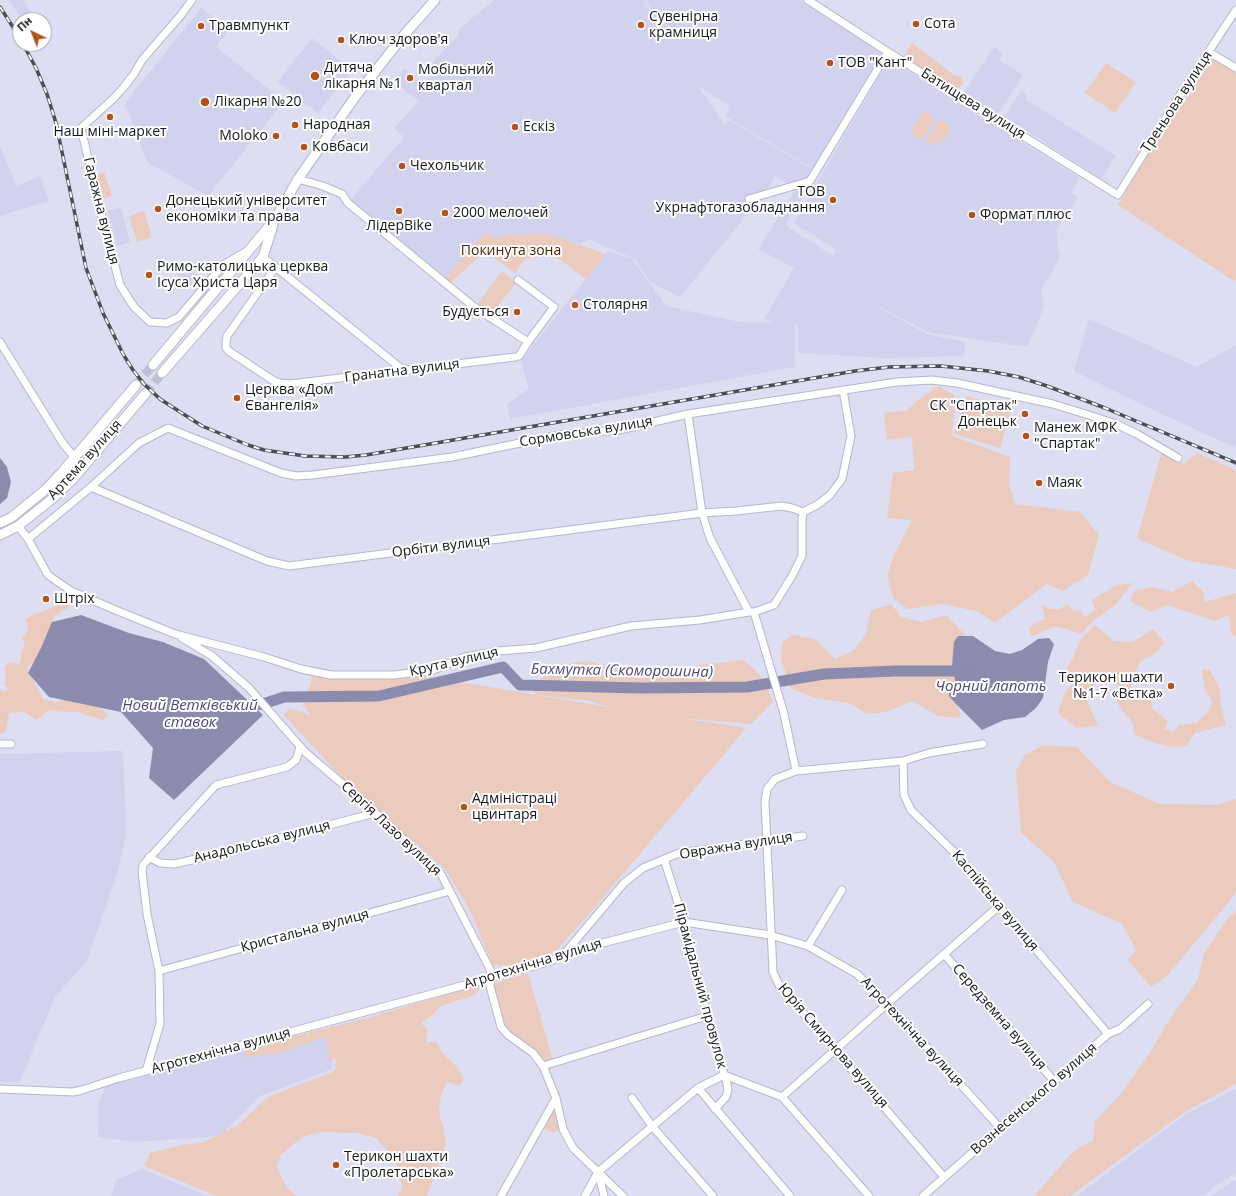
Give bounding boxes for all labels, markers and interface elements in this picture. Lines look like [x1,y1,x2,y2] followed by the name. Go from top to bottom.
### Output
[649,9,718,42] place label: Сувенірна крамниця
[12,12,52,52] north arrow
[13,13,35,34] text: Пн
[924,16,956,32] place label: Сота
[209,18,290,34] place label: Травмпункт
[911,19,921,29] marker: Сота
[636,20,646,30] marker: Сувенірна крамниця
[196,21,206,31] marker: Травмпункт
[349,32,448,48] place label: Ключ здоров'я
[336,35,346,45] marker: Ключ здоров'я
[1138,48,1216,156] street label: Треньова вулиця
[838,55,912,71] place label: ТОВ "Кант"
[825,58,835,68] marker: ТОВ "Кант"
[324,60,402,92] place label: Дитяча лікарня №1
[418,62,494,94] place label: Мобільний квартал
[918,65,1028,143] street label: Батищева вулиця
[309,70,321,82] marker: Дитяча лікарня №1
[405,73,415,83] marker: Мобільний квартал
[214,94,301,110] place label: Лікарня №20
[199,96,211,108] marker: Лікарня №20
[105,112,115,122] marker: Наш міні-маркет
[303,117,371,133] place label: Народная
[523,119,555,135] place label: Ескіз
[290,120,300,130] marker: Народная
[510,122,520,132] marker: Ескіз
[53,124,167,140] place label: Наш міні-маркет
[219,128,268,144] place label: Moloko
[271,131,281,141] marker: Moloko
[312,139,369,155] place label: Ковбаси
[299,142,309,152] marker: Ковбаси
[79,155,123,267] street label: Гаражна вулиця
[410,158,484,174] place label: Чехольчик
[397,161,407,171] marker: Чехольчик
[656,184,825,216] place label: ТОВ Укрнафтогазобладнання
[166,193,327,226] place label: Донецький університет економіки та права
[828,195,838,205] marker: ТОВ Укрнафтогазобладнання
[153,204,163,214] marker: Донецький університет економіки та права
[453,205,548,221] place label: 2000 мелочей
[394,206,404,216] marker: ЛідерBike
[980,207,1071,223] place label: Формат плюс
[440,208,450,218] marker: 2000 мелочей
[967,210,977,220] marker: Формат плюс
[366,218,432,234] place label: ЛідерBike
[461,243,561,259] park label: Покинута зона
[157,259,328,292] place label: Римо-католицька церква Ісуса Христа Царя
[144,270,154,280] marker: Римо-католицька церква Ісуса Христа Царя
[583,297,648,313] place label: Столярня
[570,300,580,310] marker: Столярня
[442,304,509,320] place label: Будується
[512,307,522,317] marker: Будується
[344,356,460,386] street label: Гранатна вулиця
[245,382,334,414] place label: Церква «Дом Євангелія»
[232,393,242,403] marker: Церква «Дом Євангелія»
[929,398,1017,430] place label: СК "Спартак" Донецьк
[1020,409,1030,419] marker: СК "Спартак" Донецьк
[518,413,654,451] street label: Сормовська вулиця
[45,416,125,504] street label: Артема вулиця
[1034,420,1117,452] place label: Манеж МФК "Спартак"
[1021,431,1031,441] marker: Манеж МФК "Спартак"
[1047,475,1082,491] place label: Маяк
[1034,478,1044,488] marker: Маяк
[391,533,491,561] street label: Орбіти вулиця
[54,591,94,607] place label: Штріх
[41,594,51,604] marker: Штріх
[408,644,500,680] street label: Крута вулиця
[531,660,713,682] water label: Бахмутка (Скоморошина)
[1059,670,1163,702] place label: Терикон шахти №1-7 «Вєтка»
[935,678,1047,696] water label: Чорний лапоть
[1166,681,1176,691] marker: Терикон шахти №1-7 «Вєтка»
[122,697,258,732] water label: Новий Ветківський ставок
[337,778,445,880] street label: Сергія Лазо вулиця
[472,791,557,824] place label: Адміністраці цвинтаря
[459,802,469,812] marker: Адміністраці цвинтаря
[192,817,332,867] street label: Анадольська вулиця
[678,829,794,863] street label: Овражна вулиця
[948,847,1042,955] street label: Каспійська вулиця
[670,901,730,1071] street label: Пірамідальний провулок
[239,906,371,956] street label: Кристальна вулиця
[462,935,604,993] street label: Агротехнічна вулиця
[948,961,1050,1073] street label: Середземна вулиця
[857,974,967,1090] street label: Агротехнічна вулиця
[774,980,892,1112] street label: Юрія Смирнова вулиця
[150,1024,292,1078] street label: Агротехнічна вулиця
[968,1040,1100,1158] street label: Вознесенського вулиця
[344,1149,454,1182] place label: Терикон шахти «Пролетарська»
[331,1160,341,1170] marker: Терикон шахти «Пролетарська»

